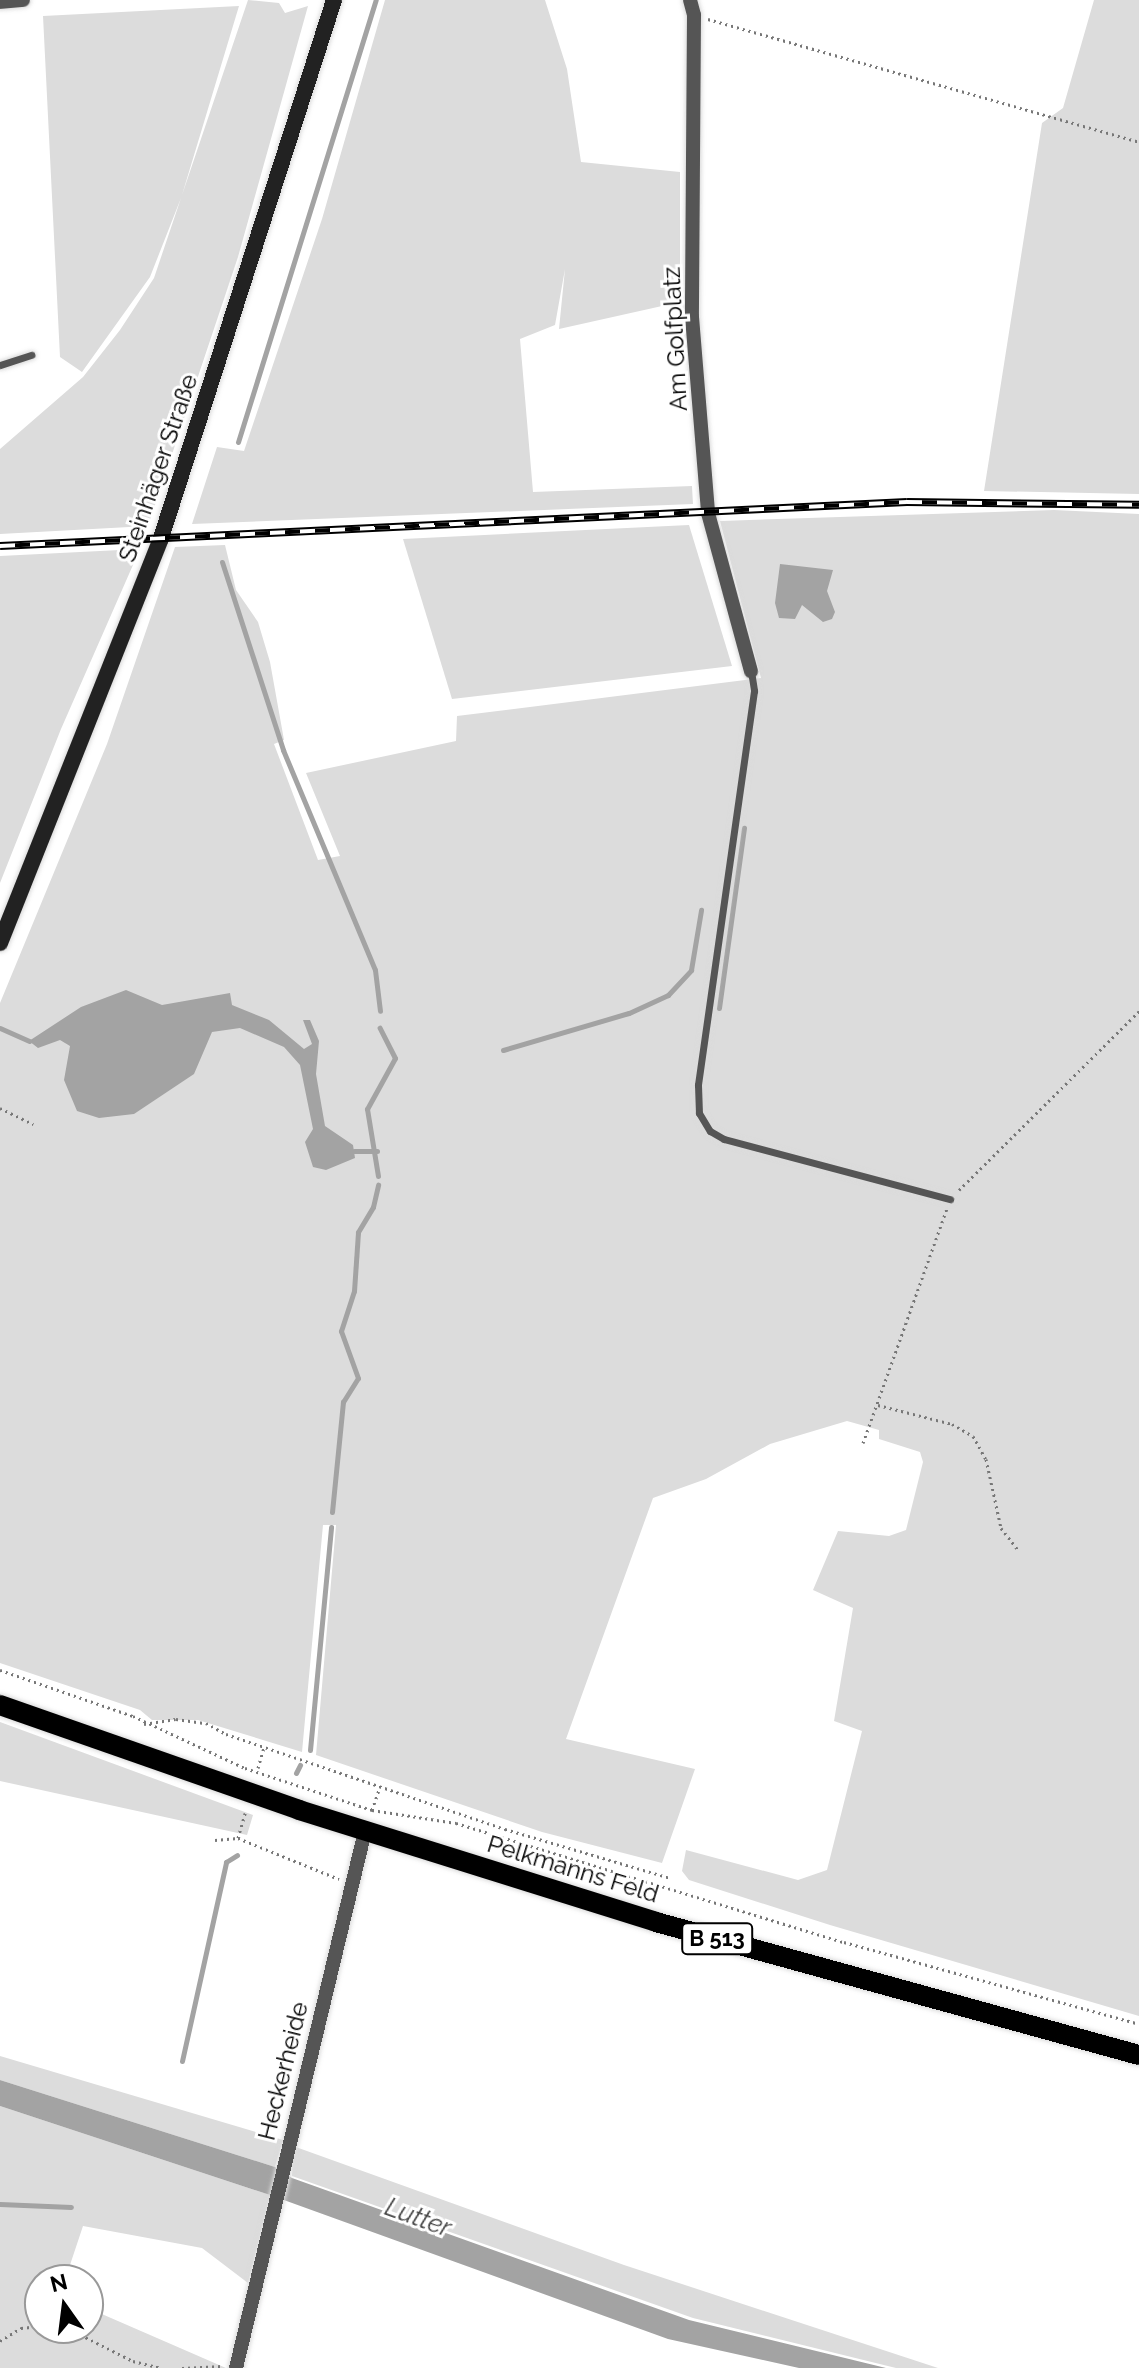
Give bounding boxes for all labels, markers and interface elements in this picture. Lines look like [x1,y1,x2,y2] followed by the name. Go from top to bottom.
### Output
[657,266,693,412] street label: Am Golfplatz
[112,370,204,566] street label: Steinhäger Straße
[484,1829,662,1909] street label: Pelkmanns Feld
[681,1921,753,1957] road number: B 513
[252,1999,314,2143] street label: Heckerheide
[381,2192,455,2244] water label: Lutter
[24,2264,104,2344] north arrow
[47,2268,70,2297] text: N

